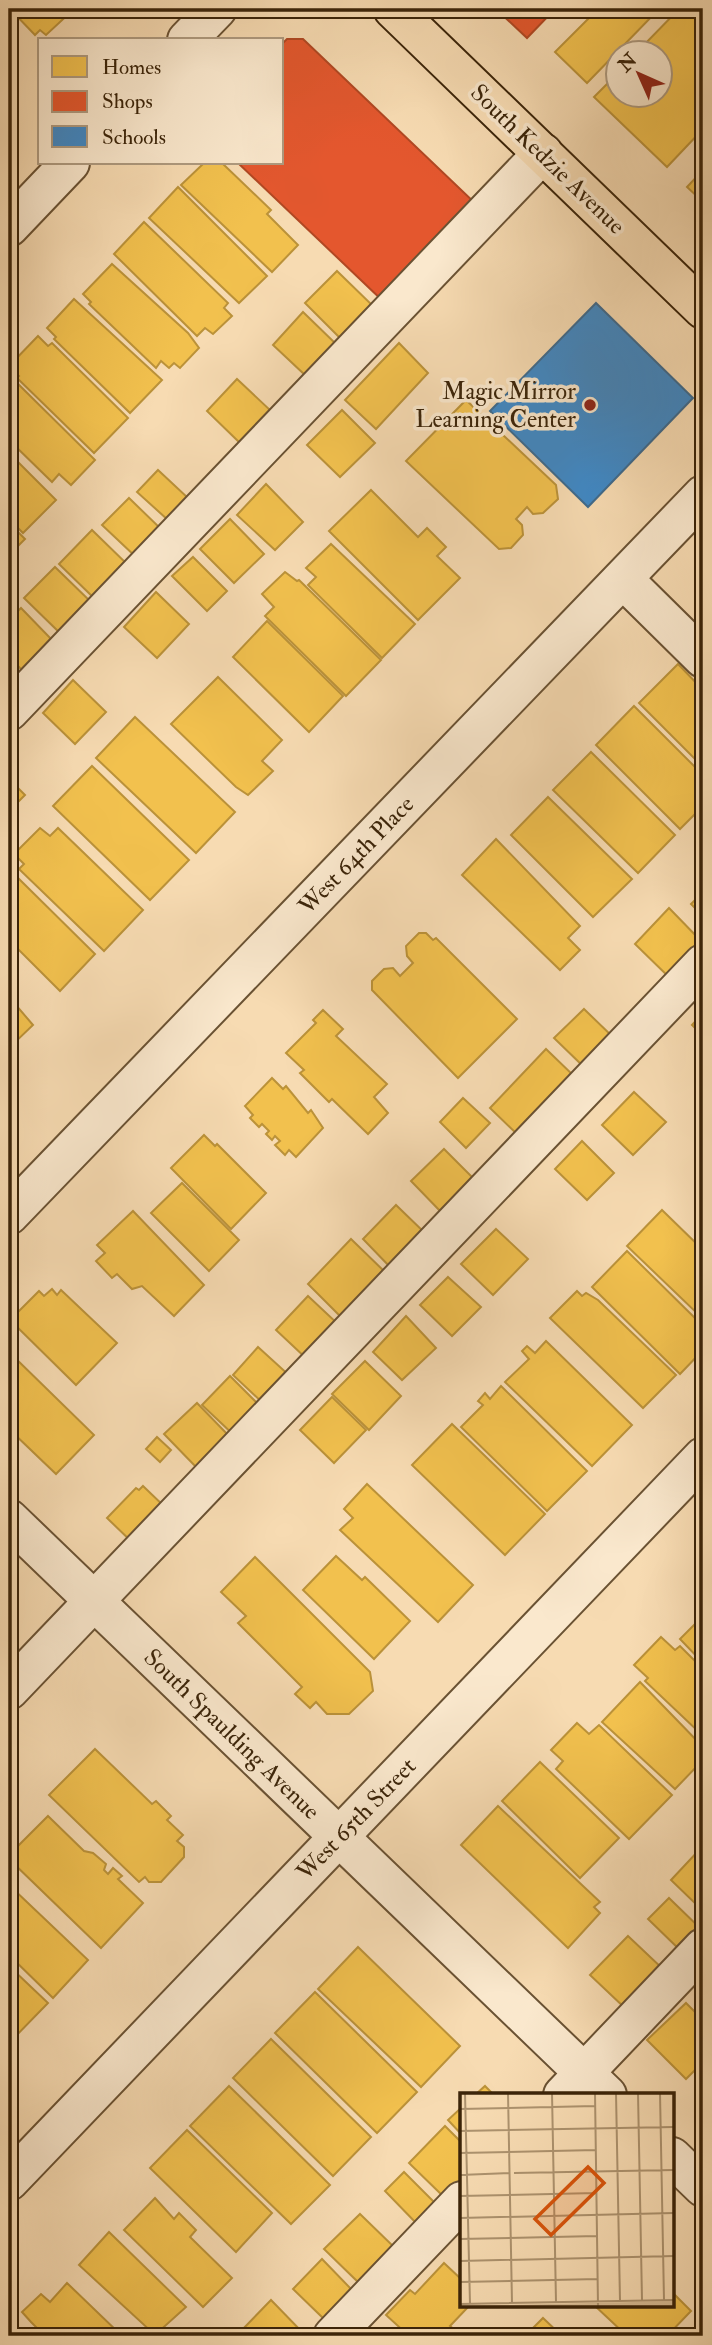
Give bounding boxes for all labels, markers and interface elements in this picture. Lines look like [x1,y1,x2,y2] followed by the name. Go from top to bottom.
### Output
[38,38,284,164] legend
[604,38,674,108] north arrow
[612,47,643,78] text: N
[102,54,161,81] text: Homes
[464,78,632,241] street label: South Kedzie Avenue
[102,88,153,115] text: Shops
[102,124,166,151] text: Schools
[415,376,576,435] place label: Magic Mirror Learning Center
[582,397,598,413] marker: Magic Mirror Learning Center
[291,789,421,922] street label: West 64th Place
[137,1642,326,1827] street label: South Spaulding Avenue
[289,1751,423,1888] street label: West 65th Street
[460,2093,674,2306] inset map

